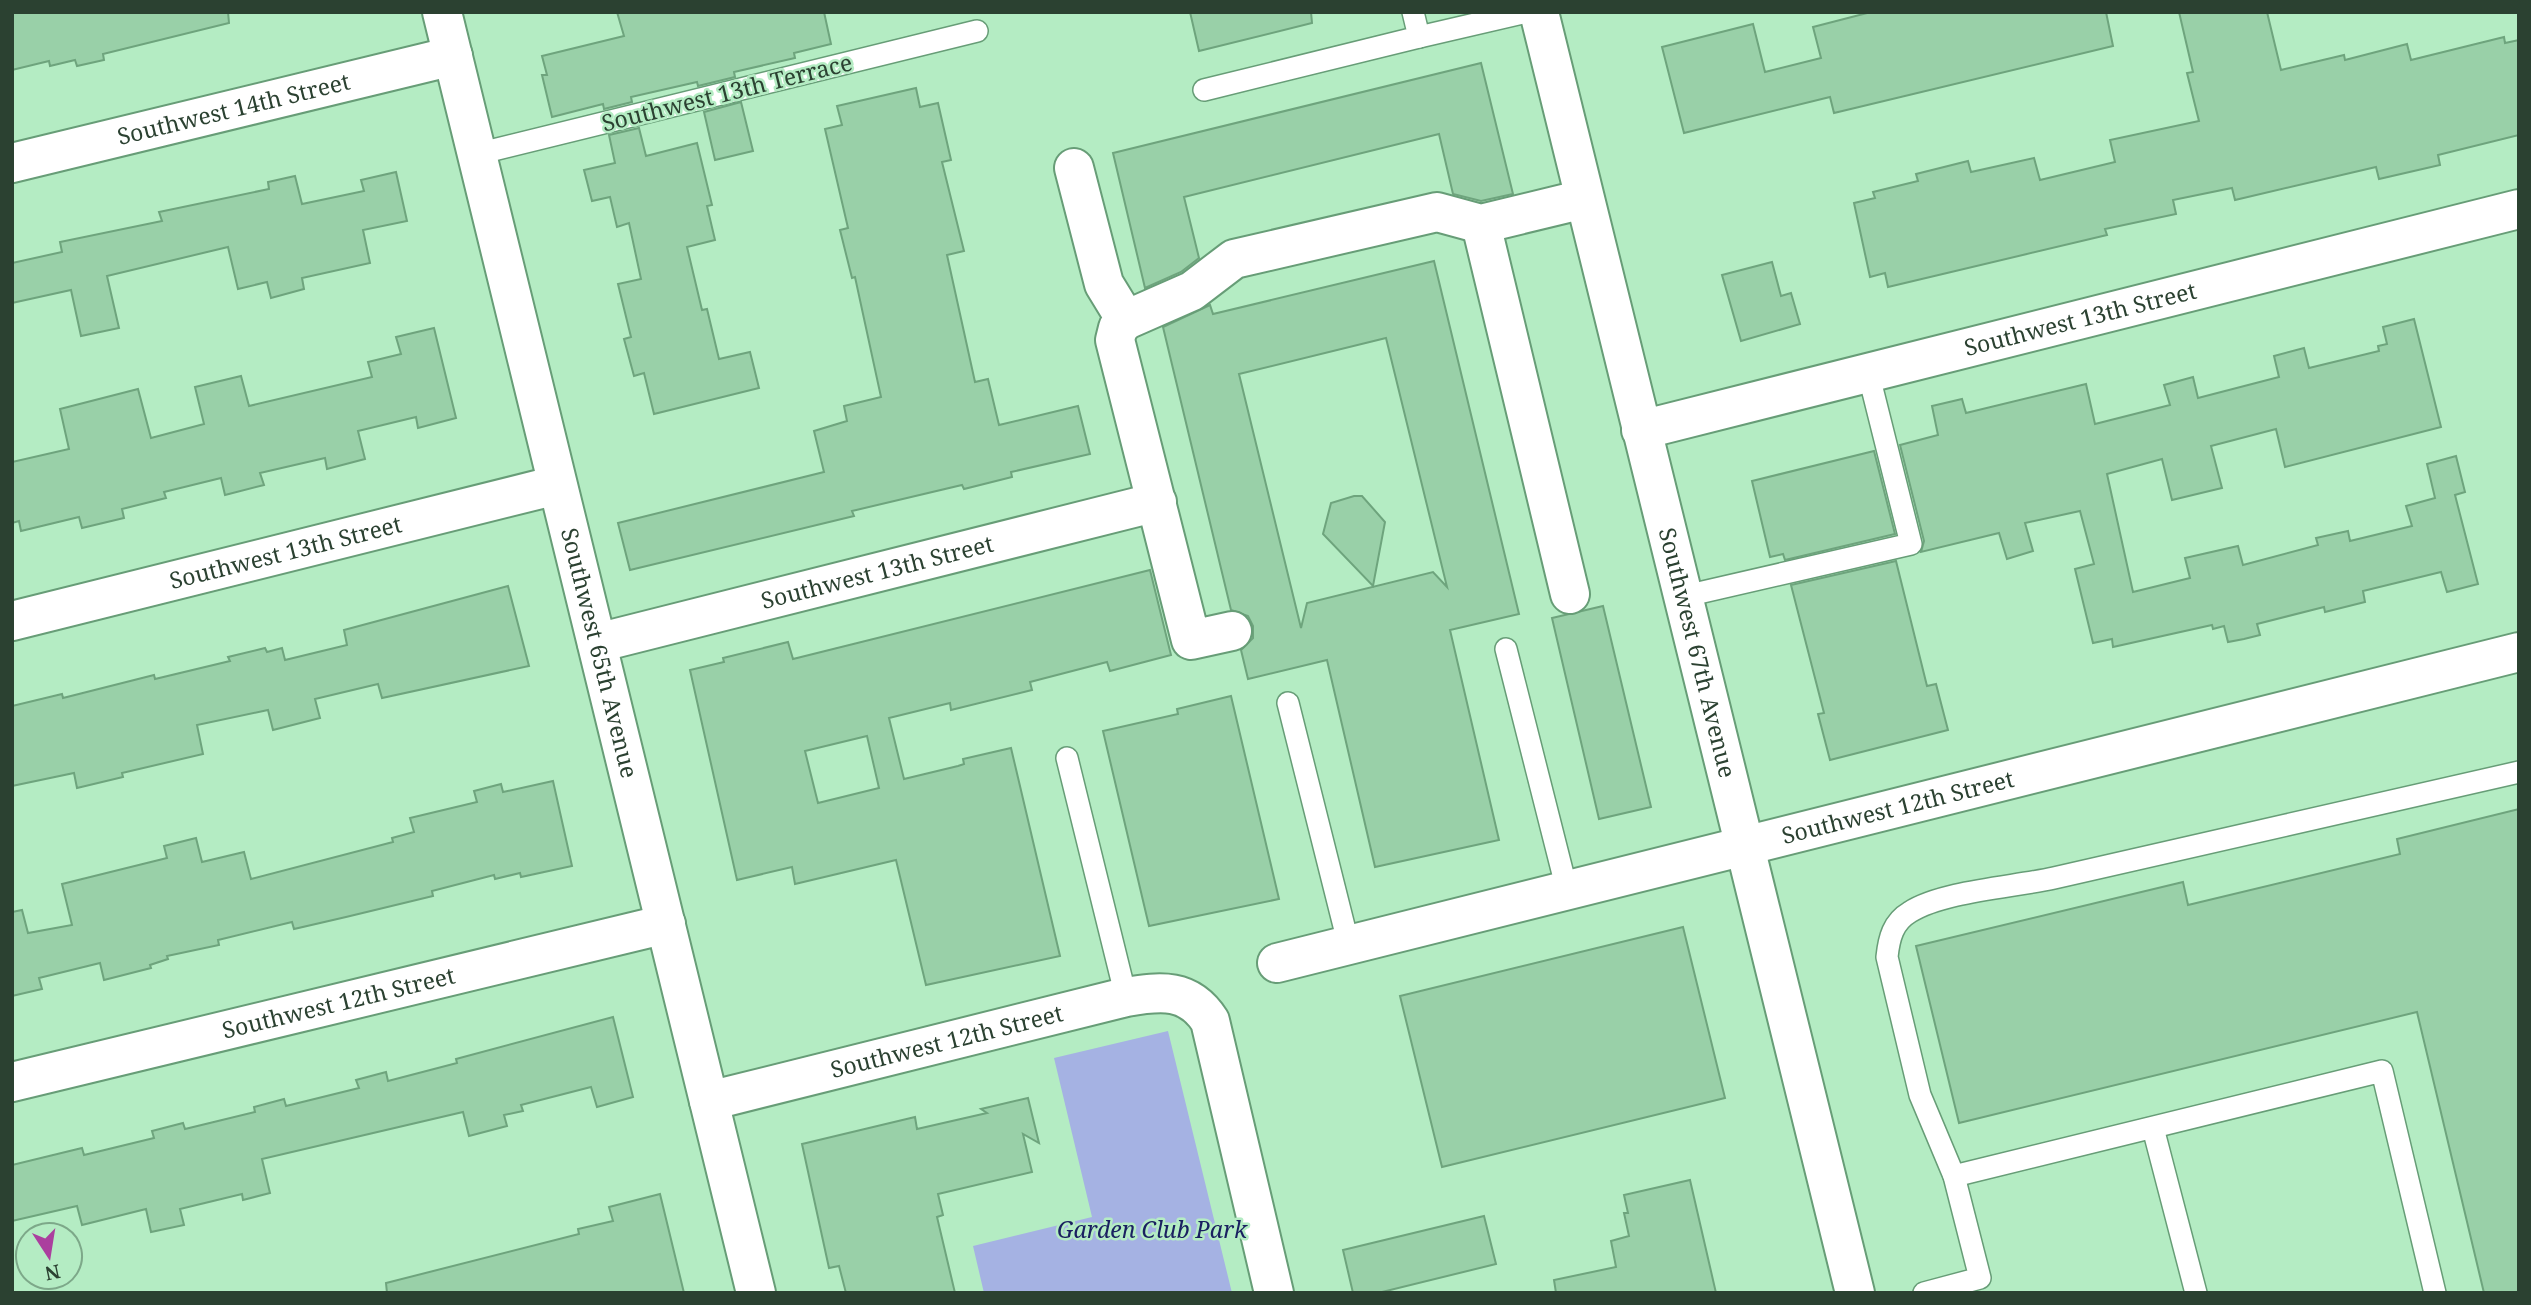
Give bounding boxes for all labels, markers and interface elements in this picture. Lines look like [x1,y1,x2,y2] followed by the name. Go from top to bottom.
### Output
[598,45,855,139] street label: Southwest 13th Terrace
[114,65,353,152] street label: Southwest 14th Street
[1961,274,2200,363] street label: Southwest 13th Street
[166,507,405,596] street label: Southwest 13th Street
[554,524,646,781] street label: Southwest 65th Avenue
[1652,524,1744,781] street label: Southwest 67th Avenue
[758,527,996,616] street label: Southwest 13th Street
[1778,762,2017,851] street label: Southwest 12th Street
[219,959,458,1046] street label: Southwest 12th Street
[827,996,1066,1085] street label: Southwest 12th Street
[1057,1213,1248,1245] park label: Garden Club Park
[14,1221,84,1291] north arrow
[42,1258,63,1287] text: N

